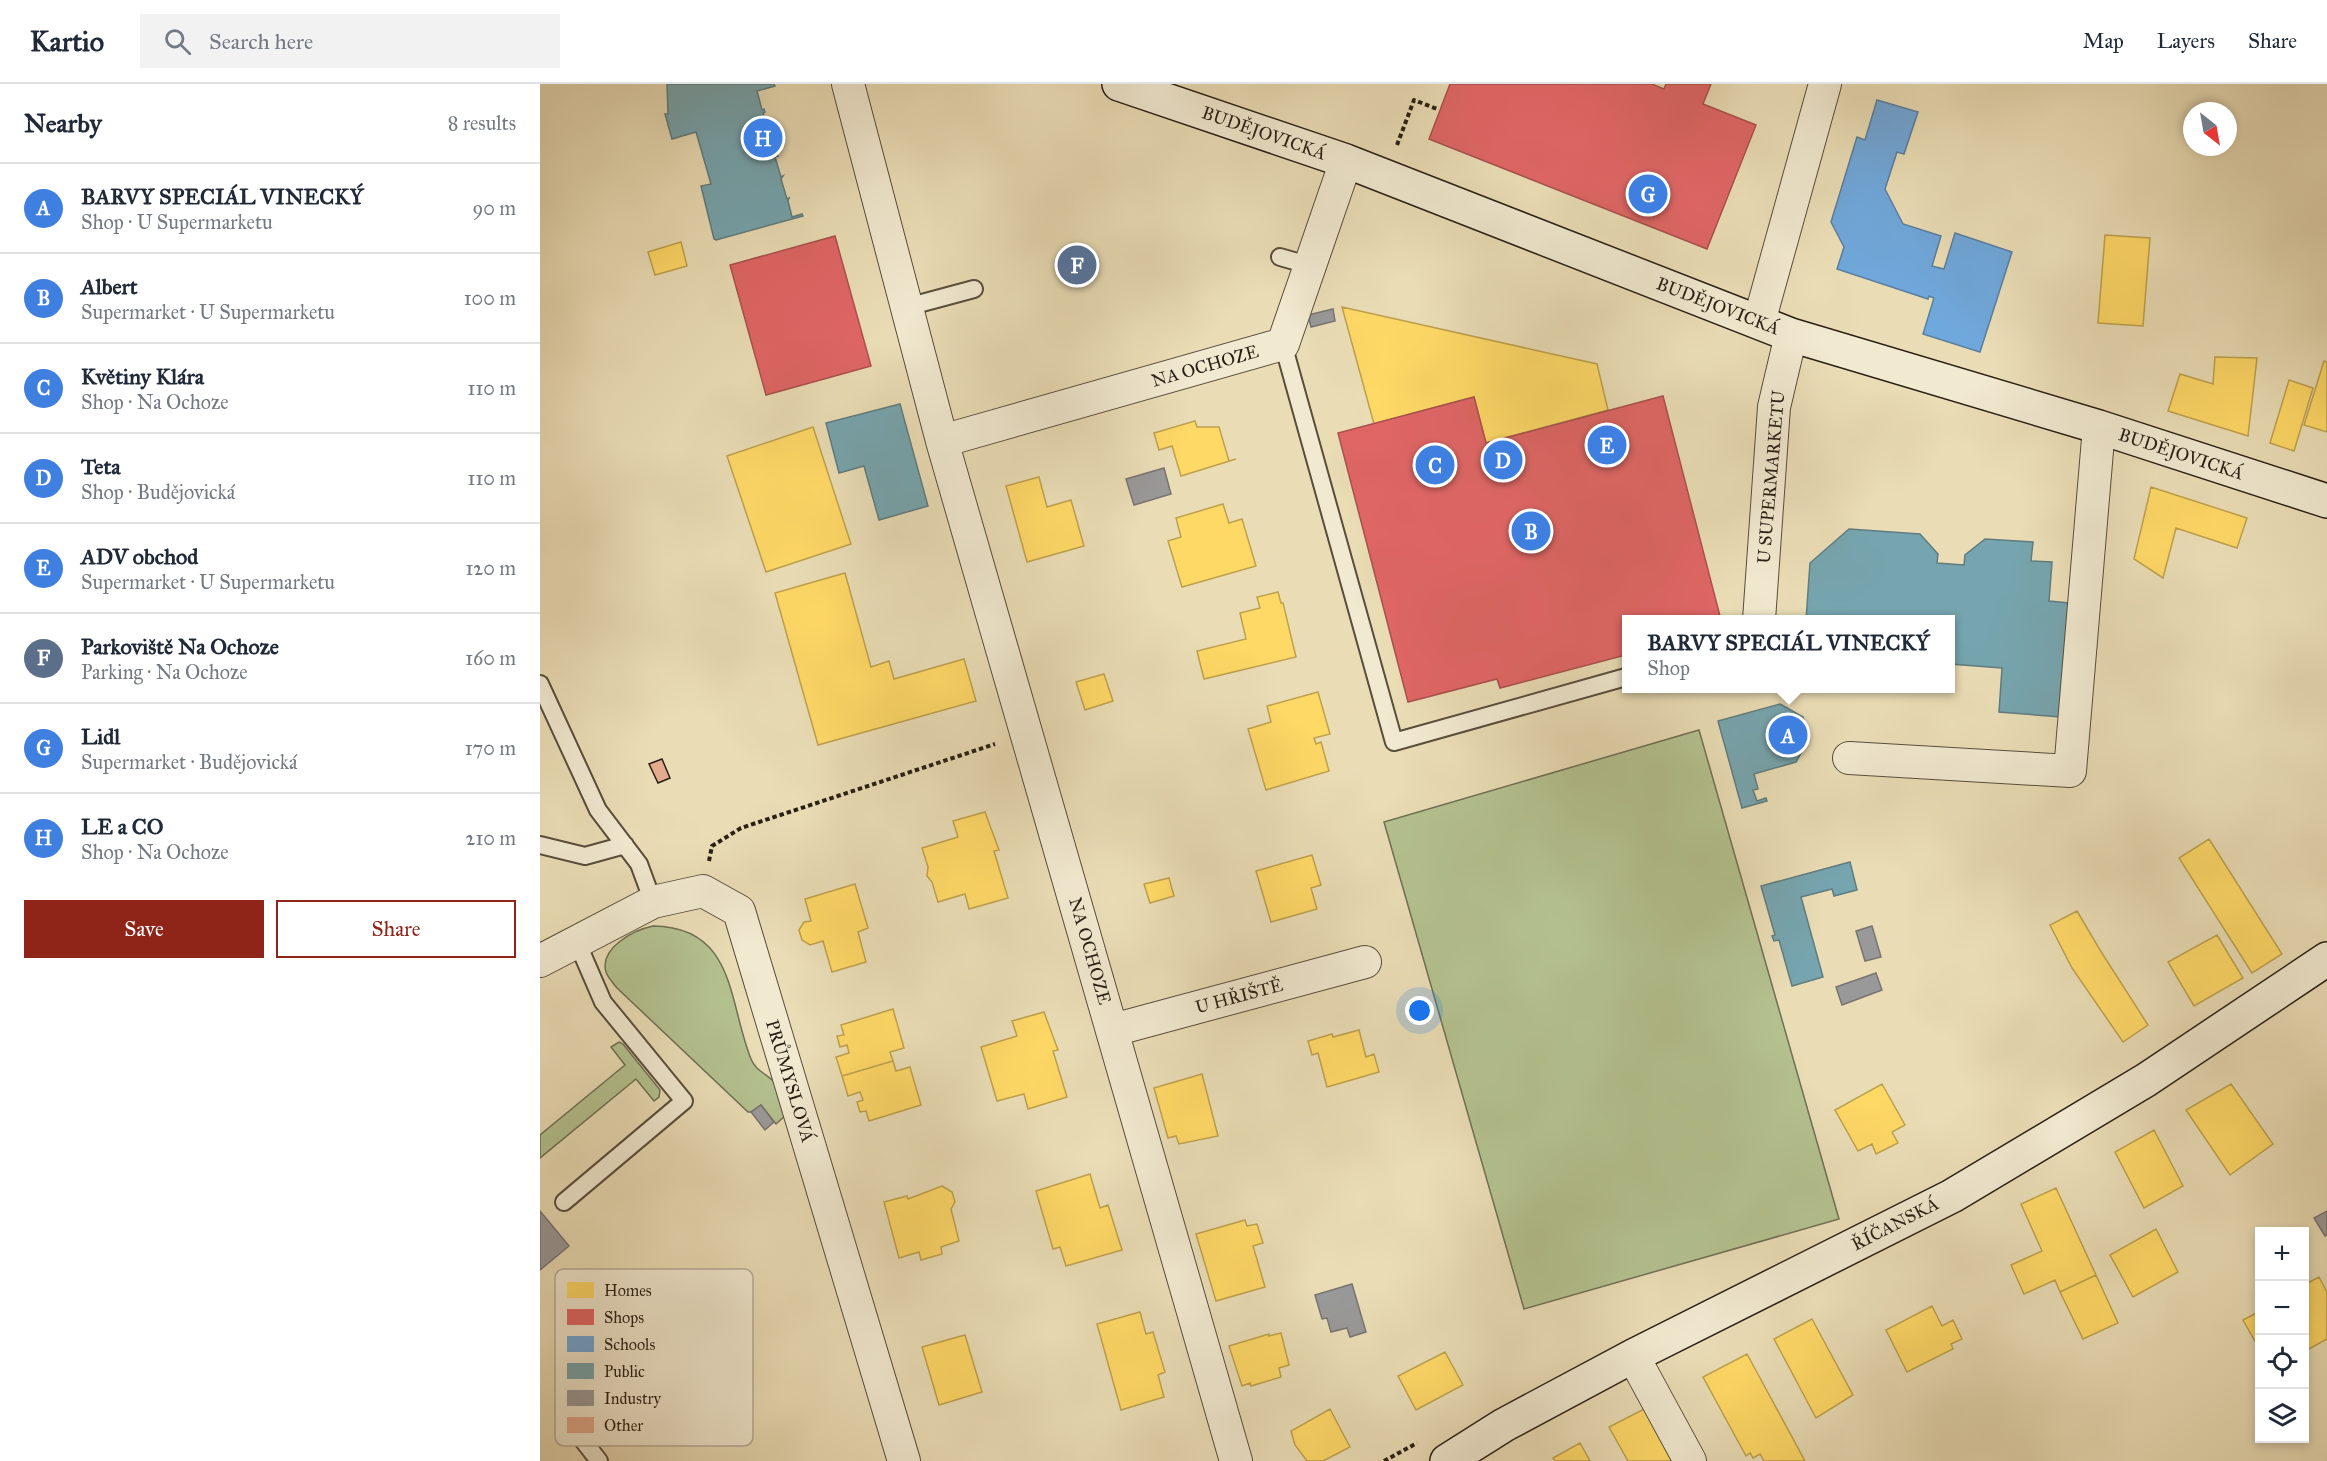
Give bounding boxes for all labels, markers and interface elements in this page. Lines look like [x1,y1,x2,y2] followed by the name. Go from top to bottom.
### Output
[140,14,560,68] search box
[30,24,104,59] text: Kartio
[161,25,194,58] icon: search
[209,28,313,55] text: Search here
[2083,28,2124,54] text: Map
[2157,28,2215,54] text: Layers
[2248,28,2297,54] text: Share
[1199,100,1330,166] street label: BUDĚJOVICKÁ
[2183,102,2237,156] north arrow
[24,107,102,139] text: Nearby
[448,111,516,135] text: 8 results
[744,116,782,160] pin: H
[1628,172,1668,216] pin: G
[81,183,364,210] text: BARVY SPECIÁL VINECKÝ
[37,196,50,220] text: A
[473,196,516,220] text: 90 m
[81,210,273,234] text: Shop · U Supermarketu
[1058,242,1096,288] pin: F
[1653,271,1783,341] street label: BUDĚJOVICKÁ
[81,273,138,300] text: Albert
[37,286,50,310] text: B
[464,286,516,310] text: 100 m
[81,300,335,324] text: Supermarket · U Supermarketu
[1149,340,1261,392] street label: NA OCHOZE
[81,363,204,390] text: Květiny Klára
[37,376,50,400] text: C
[468,376,516,400] text: 110 m
[1752,389,1790,565] street label: U SUPERMARKETU
[81,390,229,414] text: Shop · Na Ochoze
[1588,422,1626,468] pin: E
[2115,422,2247,486] street label: BUDĚJOVICKÁ
[1484,438,1522,482] pin: D
[1416,442,1454,488] pin: C
[81,453,121,480] text: Teta
[36,466,51,490] text: D
[468,466,516,490] text: 110 m
[81,480,235,504] text: Shop · Budějovická
[1512,508,1550,554] pin: B
[81,543,198,570] text: ADV obchod
[36,556,51,580] text: E
[465,556,516,580] text: 120 m
[81,570,335,594] text: Supermarket · U Supermarketu
[1622,615,1955,693] popup
[1647,629,1930,656] text: BARVY SPECIÁL VINECKÝ
[81,633,279,660] text: Parkoviště Na Ochoze
[37,646,50,670] text: F
[465,646,516,670] text: 160 m
[1647,656,1690,680] text: Shop
[81,660,248,684] text: Parking · Na Ochoze
[1768,712,1808,758] pin: A
[81,723,120,750] text: Lidl
[36,736,51,760] text: G
[465,736,516,760] text: 170 m
[81,750,298,774] text: Supermarket · Budějovická
[81,813,164,840] text: LE a CO
[35,826,52,850] text: H
[466,826,516,850] text: 210 m
[81,840,229,864] text: Shop · Na Ochoze
[1064,895,1116,1007] street label: NA OCHOZE
[24,900,264,958] button: Save
[276,900,516,958] button: Share
[1193,973,1285,1018] street label: U HŘIŠTĚ
[1405,996,1434,1025] your location
[761,1017,821,1145] street label: PRŮMYSLOVÁ
[1847,1191,1942,1255] street label: ŘÍČANSKÁ
[2255,1227,2309,1443] map controls
[2255,1227,2309,1281] button: +
[555,1269,753,1446] legend
[604,1281,652,1300] text: Homes
[2255,1281,2309,1335] button: −
[604,1308,644,1327] text: Shops
[604,1335,655,1354] text: Schools
[2255,1335,2309,1389] button: locate
[604,1362,645,1381] text: Public
[604,1389,662,1408] text: Industry
[2255,1389,2309,1443] button: layers
[604,1416,643,1435] text: Other

